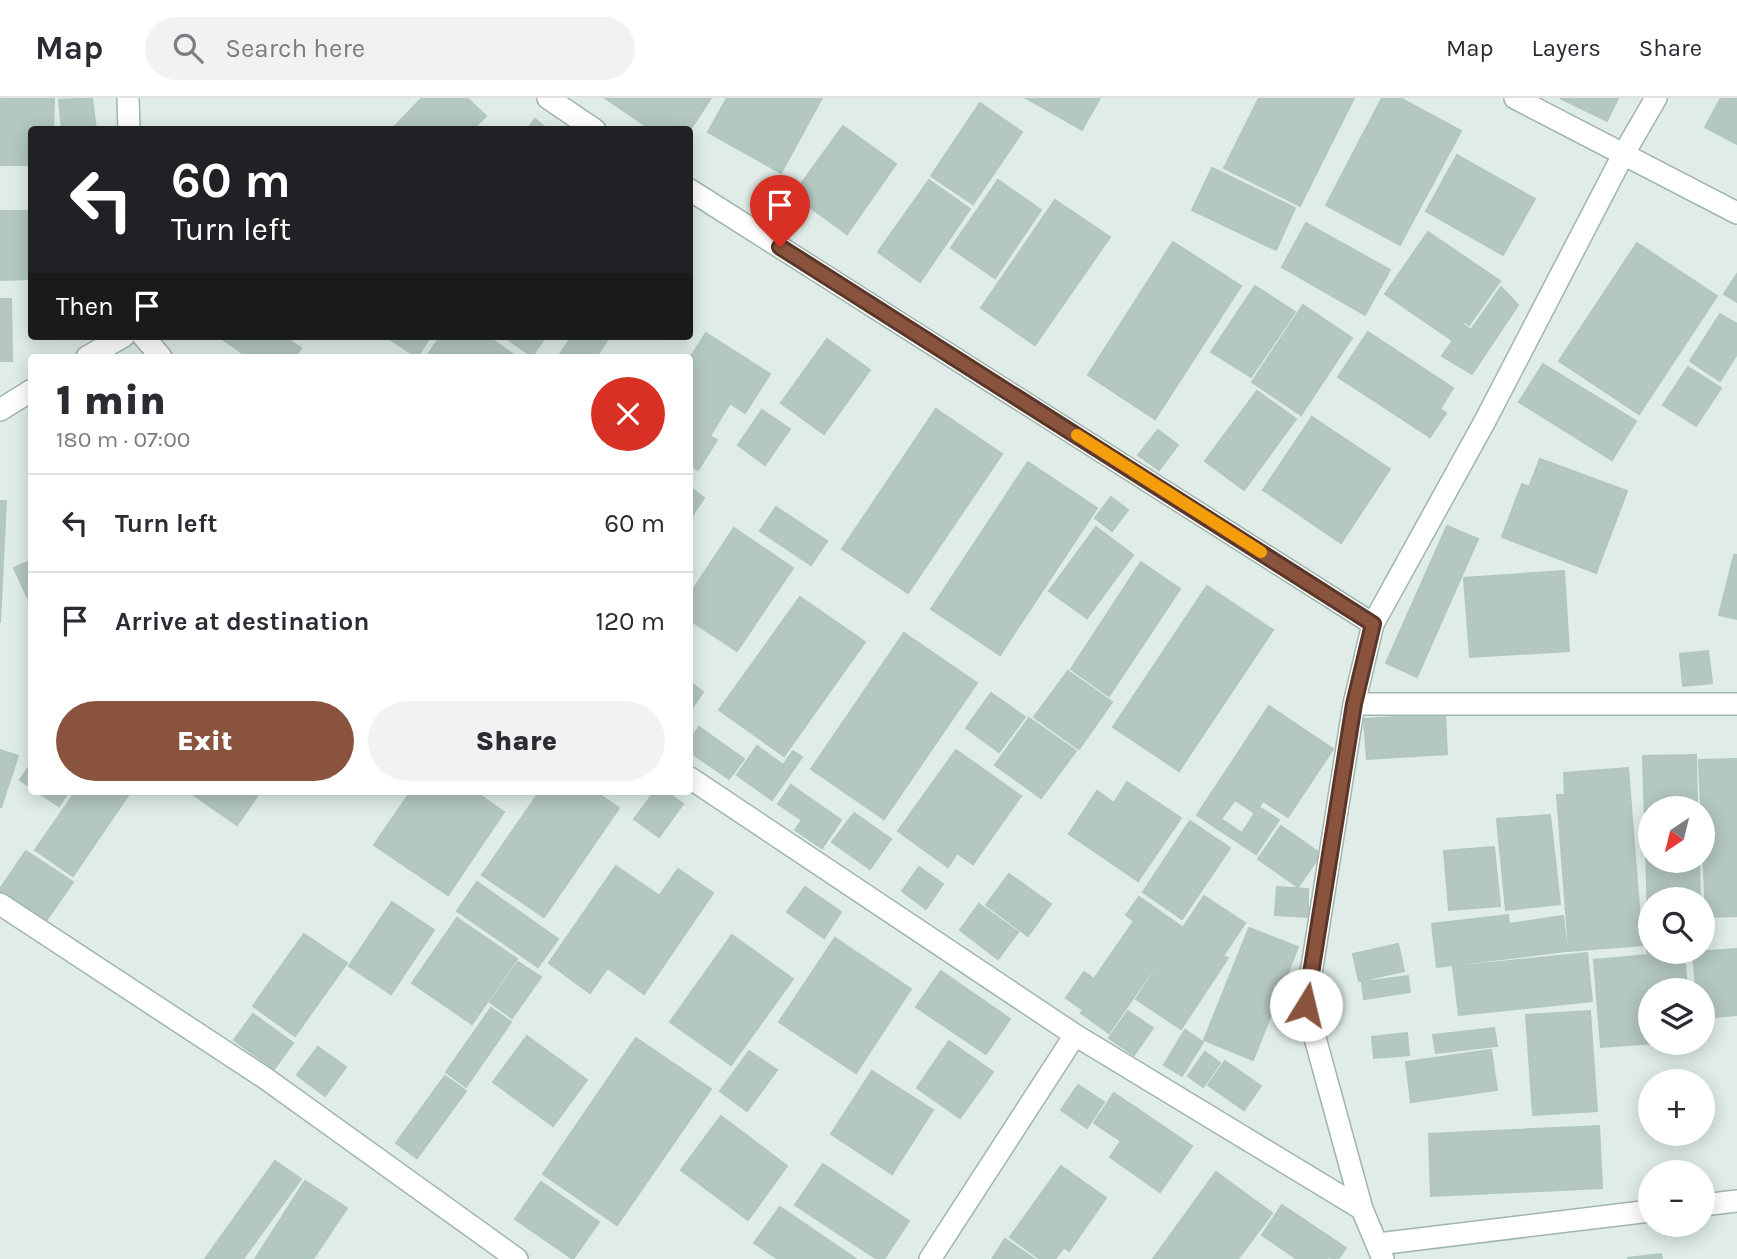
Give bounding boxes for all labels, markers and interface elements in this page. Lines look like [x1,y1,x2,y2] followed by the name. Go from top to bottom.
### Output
[145,17,635,80] search box
[35,29,103,67] text: Map
[169,29,207,67] icon: search
[225,33,365,64] text: Search here
[1446,34,1494,62] text: Map
[1532,34,1601,62] text: Layers
[1639,34,1702,62] text: Share
[171,152,291,209] text: 60 m
[56,154,147,245] icon: left
[750,175,810,247] pin
[761,186,799,224] icon: arrive
[171,211,291,248] text: Turn left
[128,287,166,325] icon: arrive
[56,291,114,322] text: Then
[56,375,166,425] text: 1 min
[591,377,665,451] button: close
[56,426,190,453] text: 180 m · 07:00
[56,504,94,542] icon: left
[115,508,217,539] text: Turn left
[604,508,665,539] text: 60 m
[56,602,94,640] icon: arrive
[115,606,369,637] text: Arrive at destination
[595,606,665,637] text: 120 m
[56,701,354,781] button: Exit
[368,701,665,781] button: Share
[1638,796,1715,873] north arrow
[1638,796,1715,1237] map controls
[1638,887,1715,964] button: search
[1269,968,1343,1042] position arrow
[1638,978,1715,1055] button: layers
[1638,1069,1715,1146] button: +
[1638,1160,1715,1237] button: −

